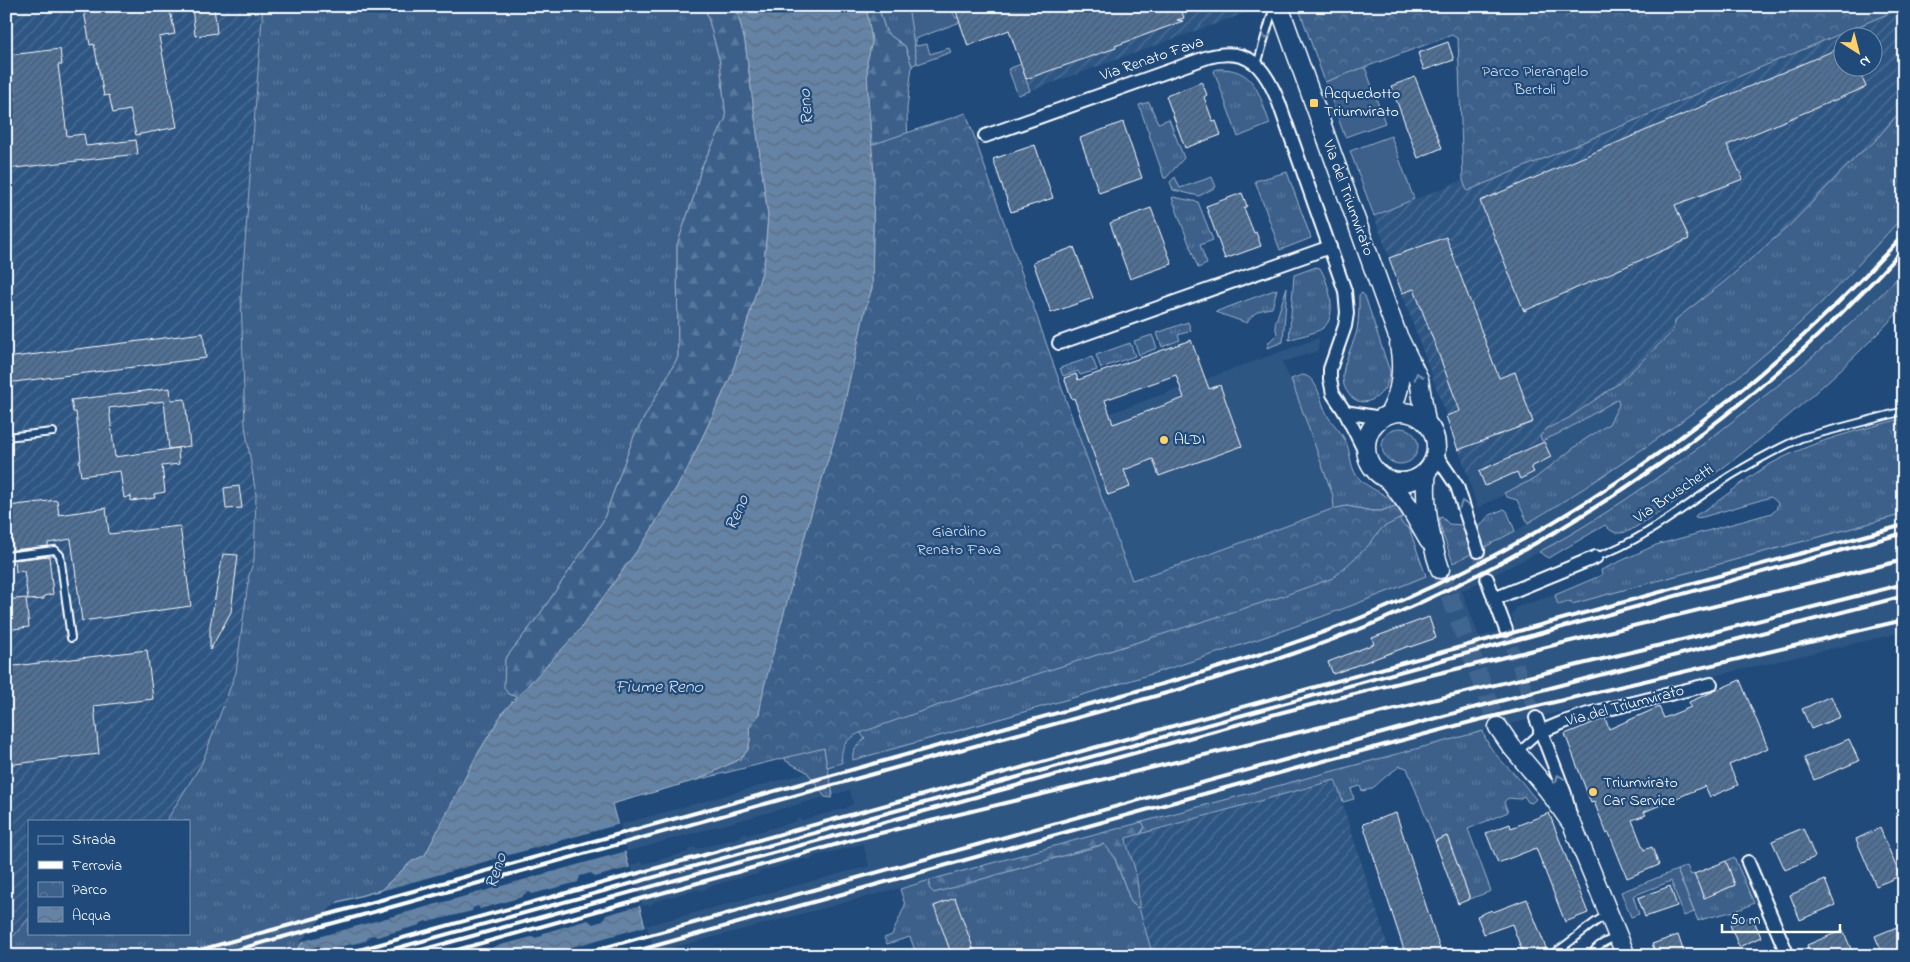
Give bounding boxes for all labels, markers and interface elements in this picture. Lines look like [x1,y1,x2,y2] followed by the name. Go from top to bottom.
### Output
[1832,28,1882,78] north arrow
[1096,30,1207,88] street label: Via Renato Fava
[1261,31,1271,39] one-way arrow
[1855,50,1875,73] text: N
[1482,60,1588,102] park label: Parco Pierangelo Bertoli
[1324,82,1400,124] place label: Acquedotto Triumvirato
[792,87,822,126] water label: Reno
[1308,97,1320,109] marker: Acquedotto Triumvirato
[1316,136,1380,259] street label: Via del Triumvirato
[1414,372,1424,381] one-way arrow
[1174,428,1205,452] place label: ALDI
[1158,434,1170,446] marker: ALDI
[1628,458,1719,530] street label: Via Bruschetti
[719,491,757,535] water label: Reno
[1459,501,1469,509] one-way arrow
[917,520,1001,562] park label: Giardino Renato Fava
[615,675,704,701] water label: Fiume Reno
[1562,679,1687,734] street label: Via del Triumvirato
[1603,771,1678,813] place label: Triumvirato Car Service
[1554,774,1564,782] one-way arrow
[1587,786,1599,798] marker: Triumvirato Car Service
[28,820,190,934] legend
[72,829,116,851] text: Strada
[479,849,515,892] water label: Reno
[71,855,122,877] text: Ferrovia
[72,879,107,901] text: Parco
[1722,902,1840,934] scale bar
[72,905,111,927] text: Acqua
[1730,909,1761,931] text: 50 m

